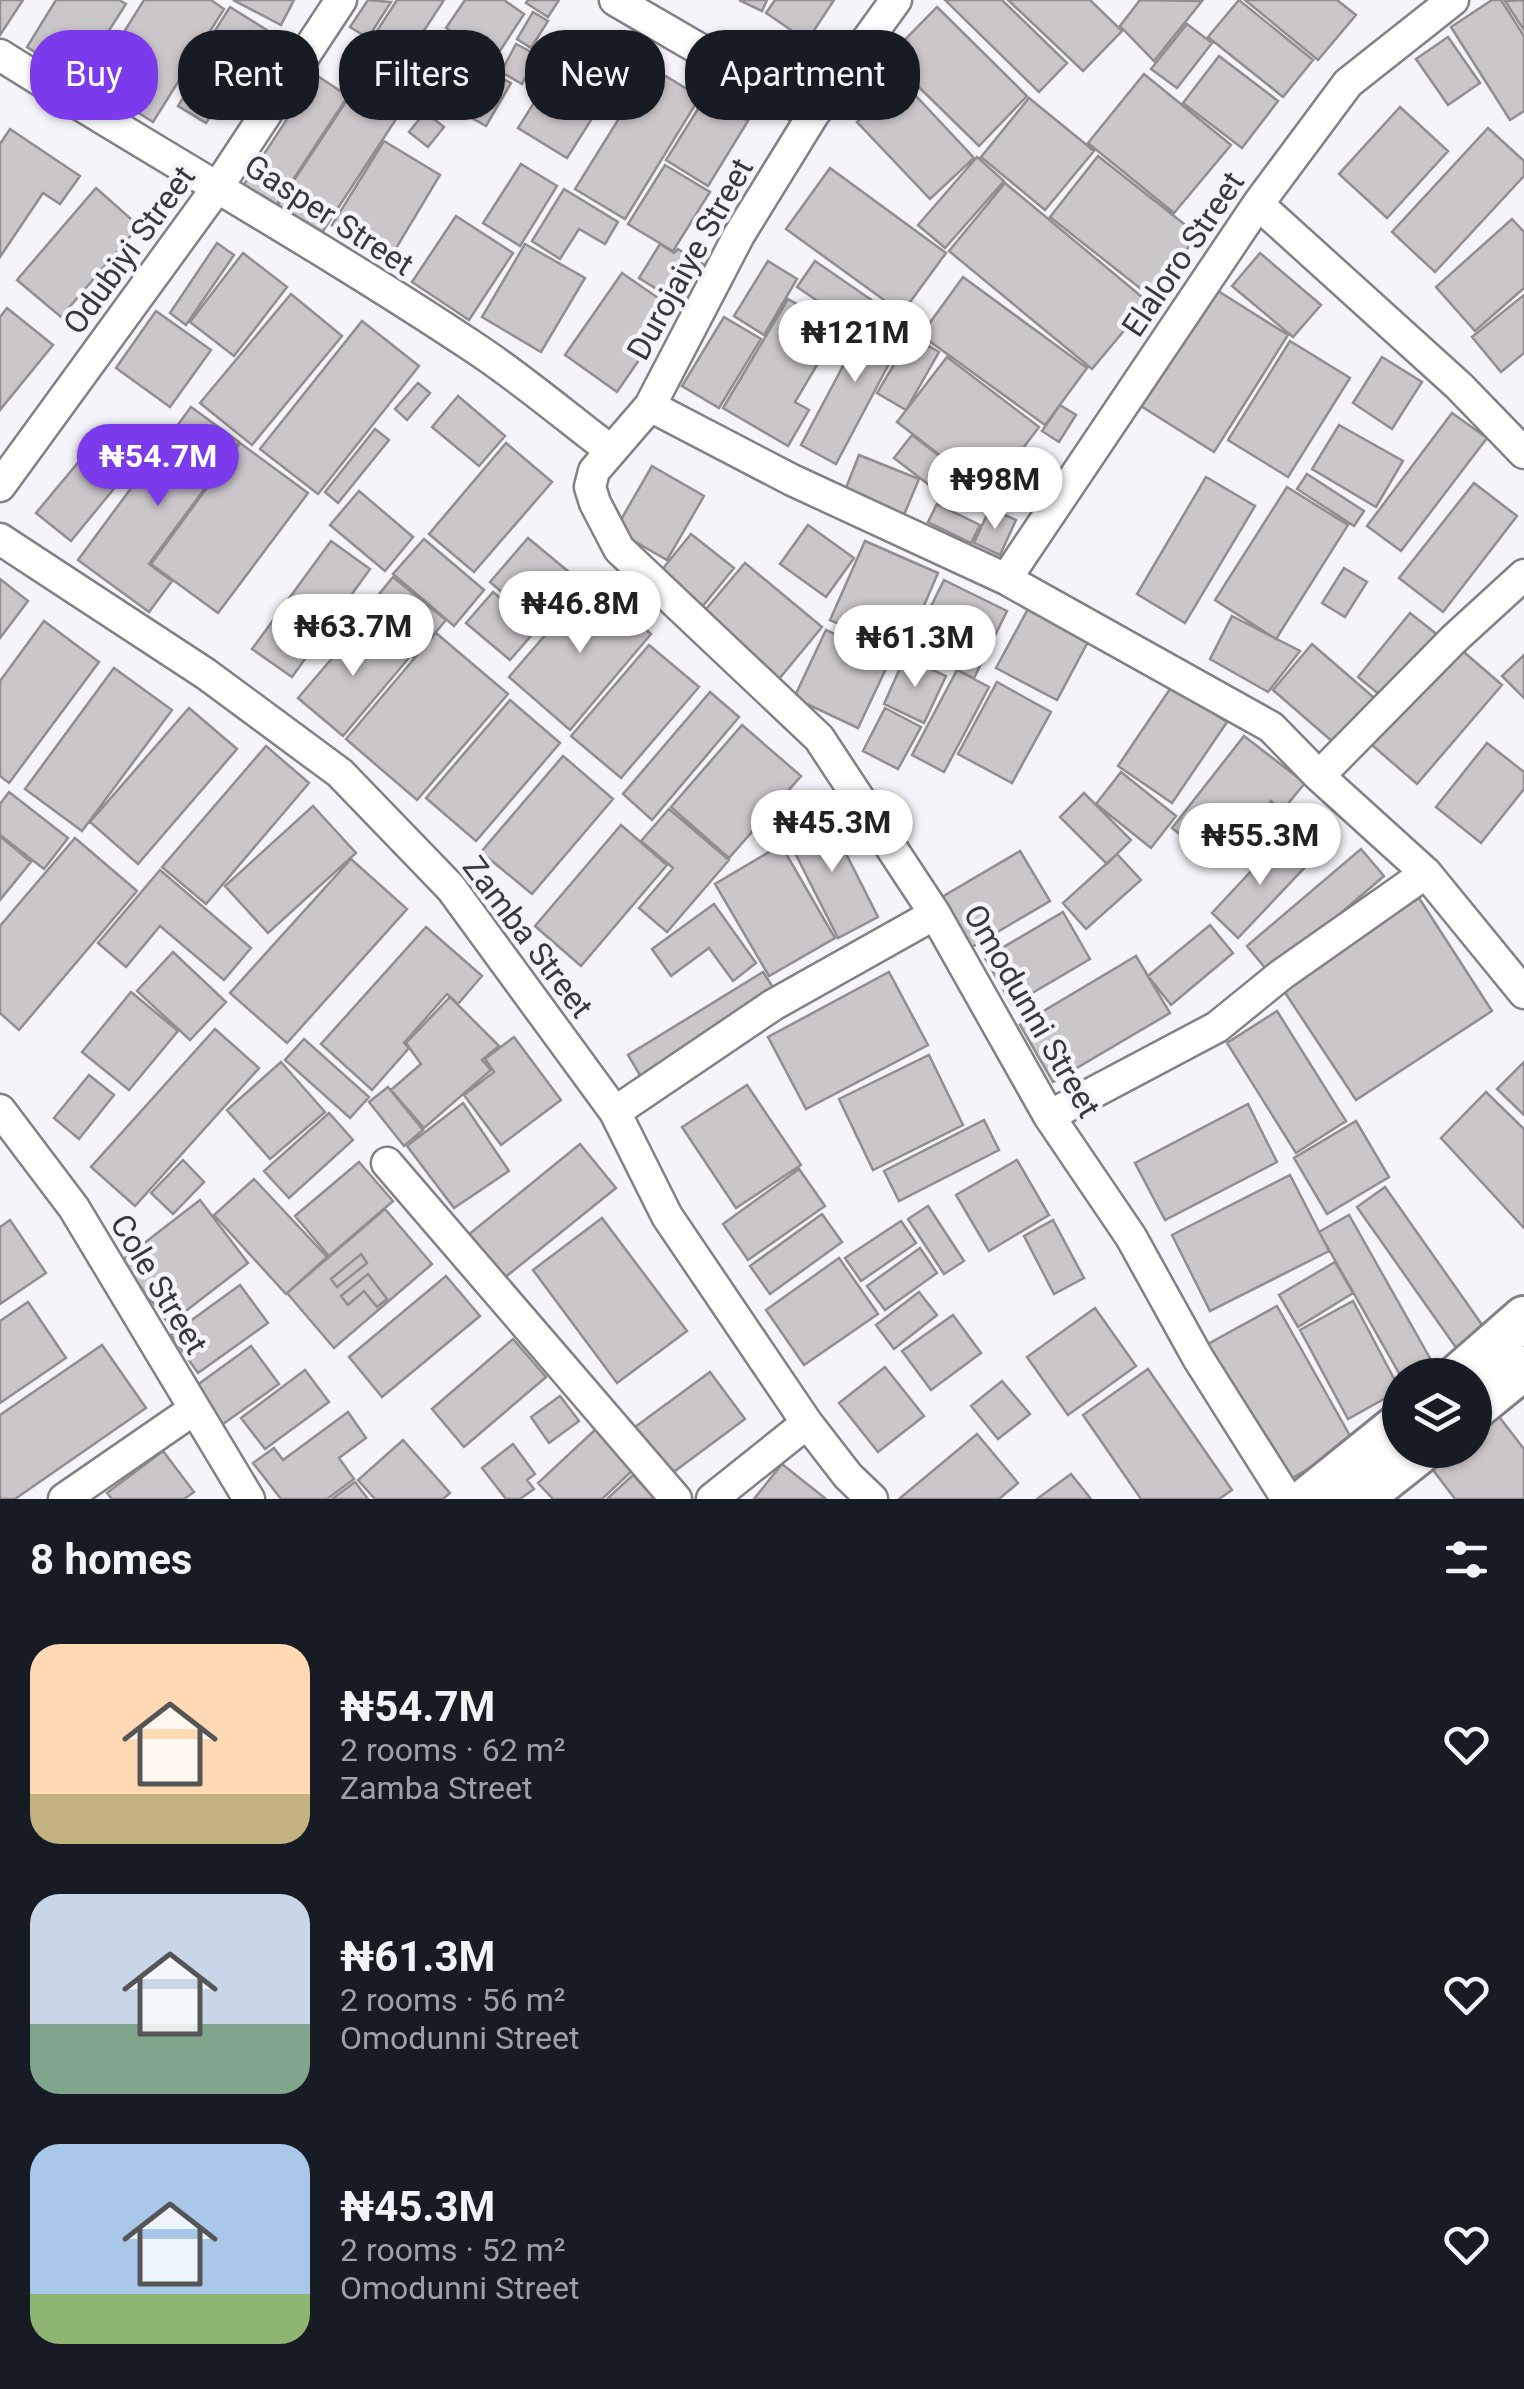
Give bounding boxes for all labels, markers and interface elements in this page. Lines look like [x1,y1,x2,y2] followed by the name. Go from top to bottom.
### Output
[30,30,158,120] chip: Buy
[178,30,319,120] chip: Rent
[339,30,505,120] chip: Filters
[525,30,665,120] chip: New
[685,30,920,120] chip: Apartment
[237,146,421,284] street label: Gasper Street
[619,152,761,366] street label: Durojaiye Street
[55,158,203,342] street label: Odubiyi Street
[1114,164,1252,344] street label: Elaloro Street
[785,300,925,385] pin: ₦121M
[800,313,910,351] text: ₦121M
[77,424,239,509] pin: ₦54.7M
[99,437,217,475] text: ₦54.7M
[936,447,1054,532] pin: ₦98M
[950,460,1040,498] text: ₦98M
[499,571,661,656] pin: ₦46.8M
[521,584,639,622] text: ₦46.8M
[272,594,434,679] pin: ₦63.7M
[834,605,996,690] pin: ₦61.3M
[294,607,412,645] text: ₦63.7M
[856,618,974,656] text: ₦61.3M
[751,790,913,875] pin: ₦45.3M
[773,803,891,841] text: ₦45.3M
[1179,803,1341,888] pin: ₦55.3M
[1201,816,1319,854] text: ₦55.3M
[455,849,601,1025] street label: Zamba Street
[956,898,1108,1124] street label: Omodunni Street
[102,1207,216,1361] street label: Cole Street
[1382,1358,1492,1468] map controls
[1382,1358,1492,1468] button: layers
[1439,1532,1494,1587] icon: filters
[30,1535,192,1584] text: 8 homes
[340,1682,495,1731] text: ₦54.7M
[110,1684,230,1804] icon: home
[1439,1717,1494,1772] icon: heart
[340,1731,565,1769] text: 2 rooms · 62 m²
[340,1769,532,1807] text: Zamba Street
[340,1932,495,1981] text: ₦61.3M
[110,1934,230,2054] icon: home
[1439,1967,1494,2022] icon: heart
[340,1981,565,2019] text: 2 rooms · 56 m²
[340,2019,580,2057] text: Omodunni Street
[340,2182,495,2231] text: ₦45.3M
[110,2184,230,2304] icon: home
[1439,2217,1494,2272] icon: heart
[340,2231,565,2269] text: 2 rooms · 52 m²
[340,2269,580,2307] text: Omodunni Street

